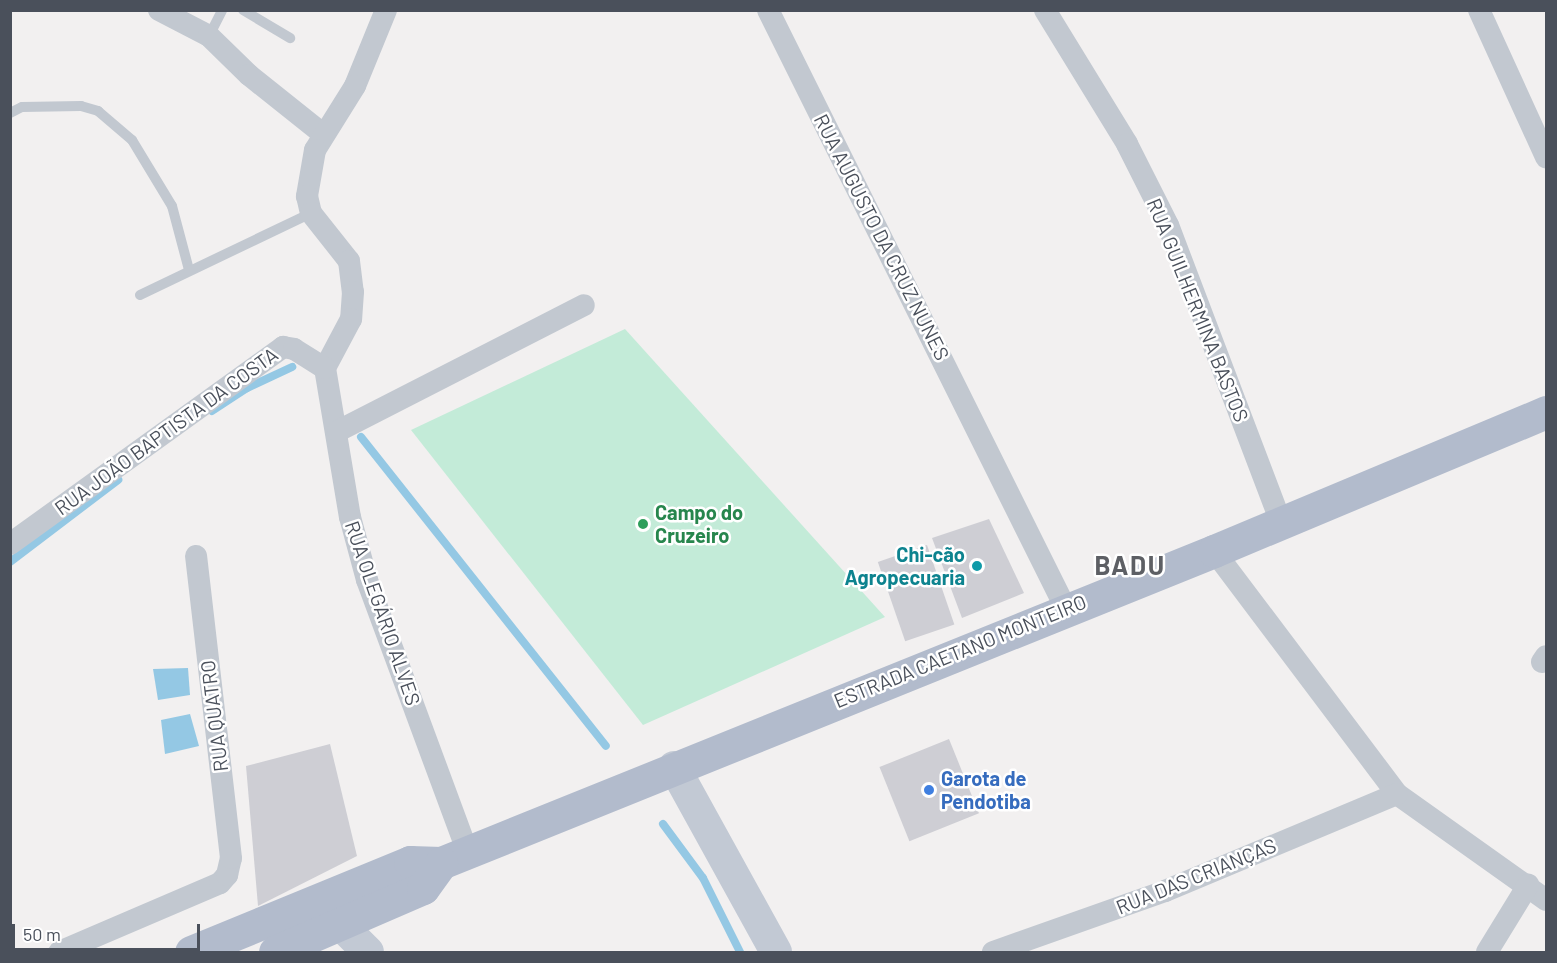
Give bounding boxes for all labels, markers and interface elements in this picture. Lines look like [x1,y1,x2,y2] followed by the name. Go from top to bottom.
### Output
[809,110,955,364] street label: RUA AUGUSTO DA CRUZ NUNES
[1142,195,1254,425] street label: RUA GUILHERMINA BASTOS
[50,342,282,520] street label: RUA JOÃO BAPTISTA DA COSTA
[655,500,743,547] place label: Campo do Cruzeiro
[636,517,650,531] marker: Campo do Cruzeiro
[340,518,426,708] street label: RUA OLEGÁRIO ALVES
[845,542,965,589] place label: Chi-cão Agropecuaria
[1095,549,1165,581] district label: BADU
[970,559,984,573] marker: Chi-cão Agropecuaria
[830,589,1090,713] street label: ESTRADA CAETANO MONTEIRO
[195,659,233,773] street label: RUA QUATRO
[941,766,1031,813] place label: Garota de Pendotiba
[922,783,936,797] marker: Garota de Pendotiba
[1112,833,1280,919] street label: RUA DAS CRIANÇAS
[15,912,202,950] scale bar
[23,923,61,945] text: 50 m

